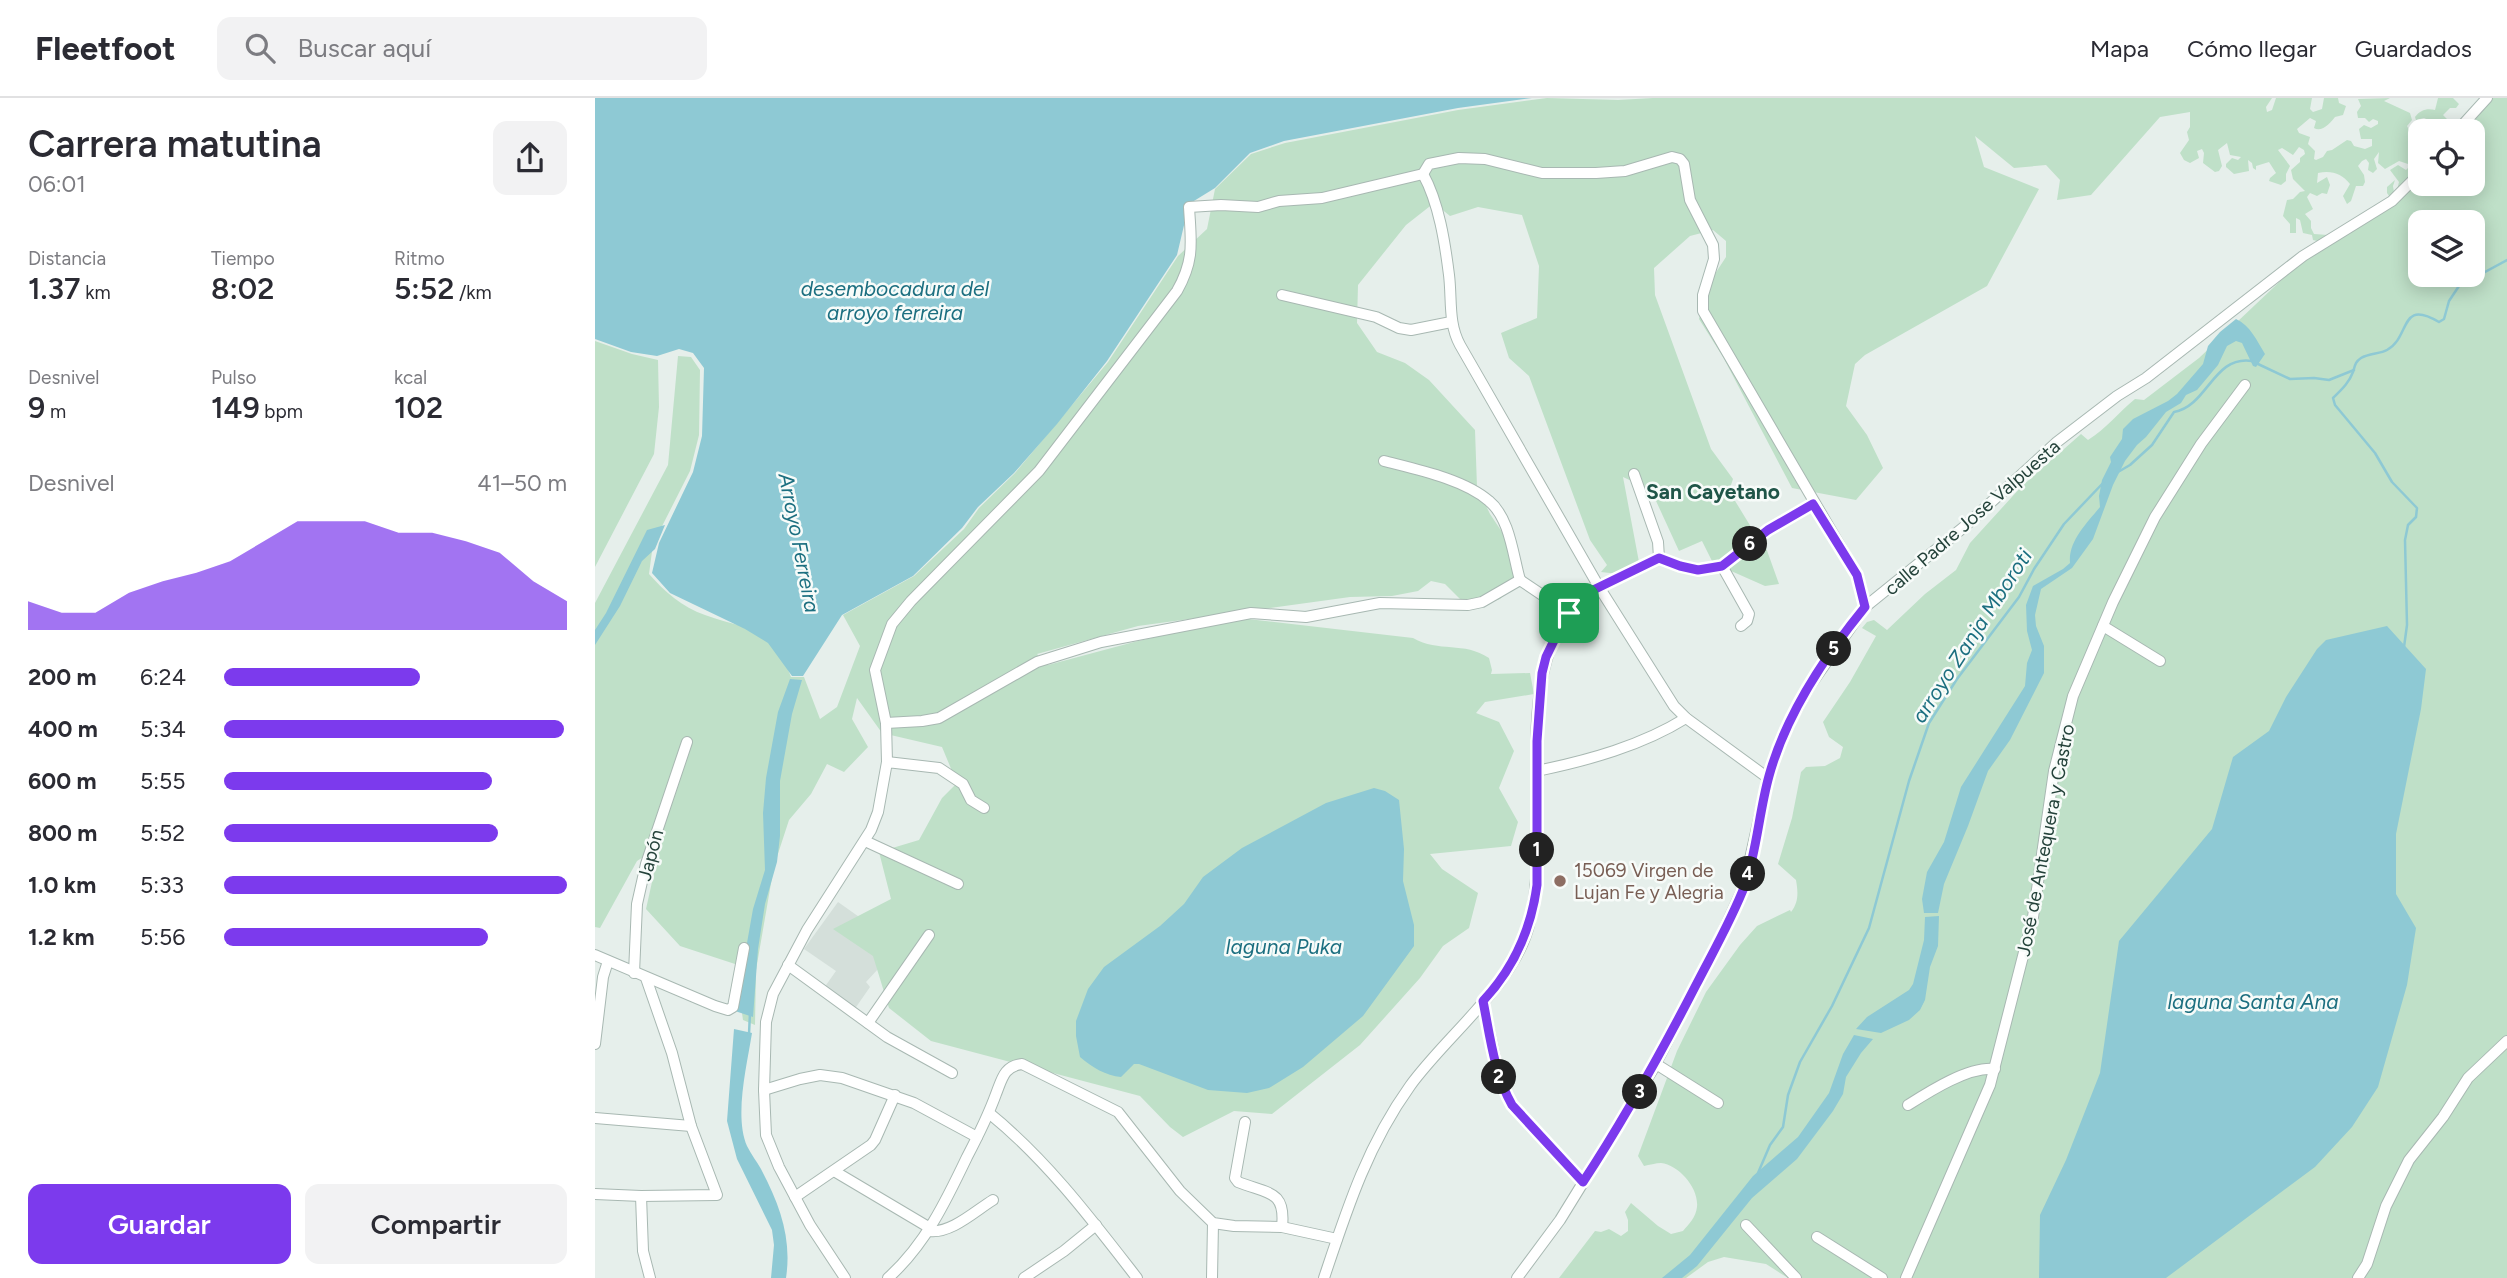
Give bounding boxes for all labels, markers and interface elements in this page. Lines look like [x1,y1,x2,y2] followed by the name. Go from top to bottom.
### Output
[217,17,707,80] search box
[35,29,175,68] text: Fleetfoot
[241,29,279,67] icon: search
[297,32,431,64] text: Buscar aquí
[2090,34,2149,63] text: Mapa
[2187,34,2317,63] text: Cómo llegar
[2355,34,2472,63] text: Guardados
[2408,119,2485,287] map controls
[2408,119,2485,196] button: locate
[28,121,322,167] text: Carrera matutina
[493,121,567,195] button: share
[28,170,86,198] text: 06:01
[2408,210,2485,287] button: layers
[28,247,106,270] text: Distancia
[211,247,275,270] text: Tiempo
[394,247,445,270] text: Ritmo
[28,270,81,307] text: 1.37
[211,270,274,307] text: 8:02
[394,270,454,307] text: 5:52
[801,276,990,325] water label: desembocadura del arroyo ferreira
[81,281,111,304] text: km
[454,281,492,304] text: /km
[28,366,100,389] text: Desnivel
[211,366,257,389] text: Pulso
[394,366,427,389] text: kcal
[28,389,45,426] text: 9
[211,389,260,426] text: 149
[394,389,443,426] text: 102
[45,400,66,423] text: m
[260,400,303,423] text: bpm
[1880,435,2065,600] street label: calle Padre Jose Valpuesta
[28,469,115,497] text: Desnivel
[477,469,567,497] text: 41–50 m
[774,470,825,615] water label: Arroyo Ferreira
[1646,479,1780,504] district label: San Cayetano
[1733,526,1767,562] pin: 6
[1744,532,1755,555] text: 6
[1906,544,2037,727] water label: arroyo Zanja Mboroti
[1539,583,1599,643] pin
[1550,594,1588,632] icon: arrive
[1817,632,1851,666] pin: 5
[1828,637,1839,660] text: 5
[28,663,97,691] text: 200 m
[140,663,186,691] text: 6:24
[28,715,98,743] text: 400 m
[140,715,186,743] text: 5:34
[2012,722,2079,958] street label: José de Antequera y Castro
[28,767,97,795] text: 600 m
[140,767,186,795] text: 5:55
[28,819,97,847] text: 800 m
[140,819,185,847] text: 5:52
[633,827,668,883] street label: Japón
[1520,832,1555,868] pin: 1
[1532,838,1541,861] text: 1
[1731,856,1765,892] pin: 4
[1574,859,1724,904] place label: 15069 Virgen de Lujan Fe y Alegria
[1741,862,1754,885] text: 4
[28,871,96,899] text: 1.0 km
[140,871,184,899] text: 5:33
[1552,873,1568,889] marker: 15069 Virgen de Lujan Fe y Alegria
[28,923,95,951] text: 1.2 km
[140,923,185,951] text: 5:56
[1226,934,1342,959] water label: laguna Puka
[2167,989,2339,1014] water label: laguna Santa Ana
[1481,1060,1517,1094] pin: 2
[1493,1065,1504,1088] text: 2
[1623,1074,1657,1110] pin: 3
[1634,1080,1645,1103] text: 3
[28,1184,291,1264] button: Guardar
[305,1184,567,1264] button: Compartir

